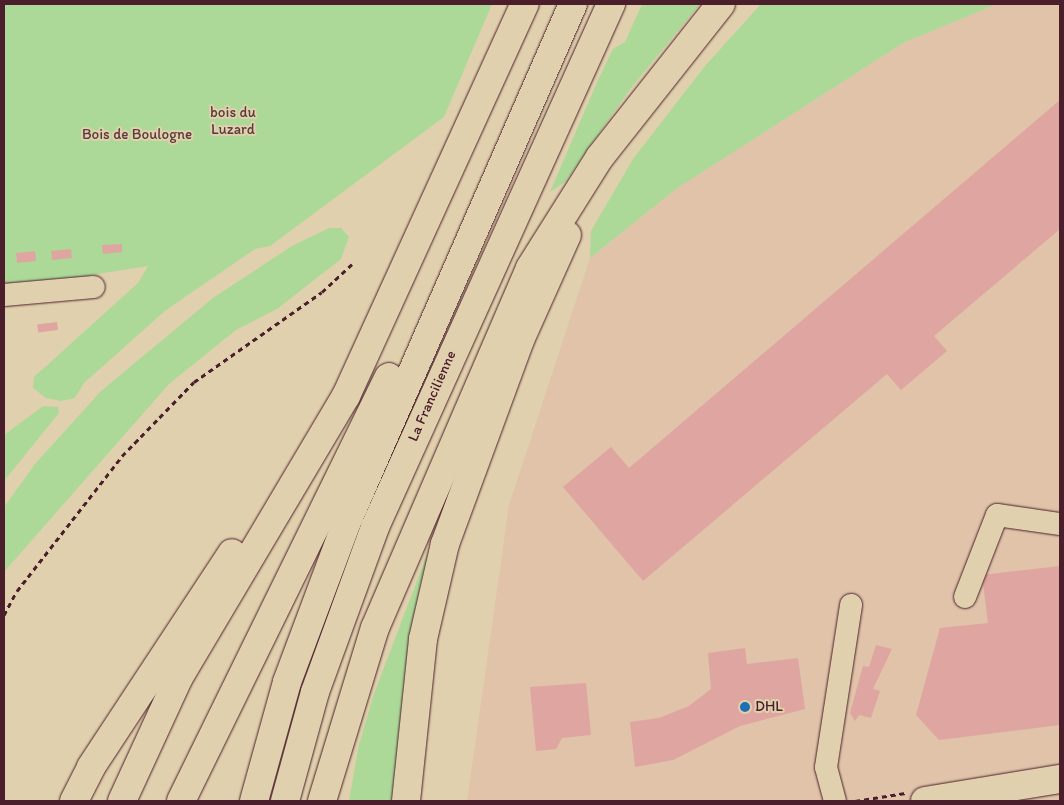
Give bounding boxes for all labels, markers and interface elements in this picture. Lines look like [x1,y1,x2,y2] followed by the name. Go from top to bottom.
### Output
[210,103,256,138] park label: bois du Luzard
[82,126,192,144] park label: Bois de Boulogne
[404,348,460,444] street label: La Francilienne
[755,698,783,716] place label: DHL
[739,701,751,713] marker: DHL

